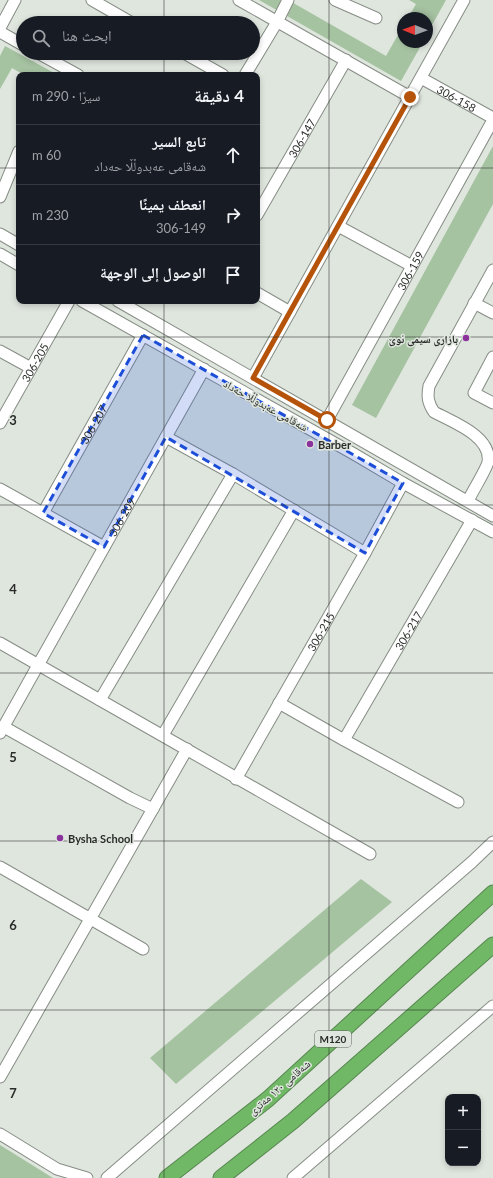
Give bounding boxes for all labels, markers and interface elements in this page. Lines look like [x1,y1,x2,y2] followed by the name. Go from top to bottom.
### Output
[397,12,433,48] north arrow
[16,16,260,60] search box
[62,26,112,44] text: ابحث هنا
[30,27,52,49] icon: search
[435,82,479,114] street label: 306-158
[194,85,244,106] text: 4 دقيقة
[32,88,100,104] text: سيرًا · 290 m
[401,88,419,106] route end
[285,116,318,159] street label: 306-147
[152,132,206,150] text: تابع السير
[222,144,244,166] icon: ahead
[32,147,61,163] text: 60 m
[94,158,206,174] text: شەقامی عەبدوڵڵا حەداد
[139,195,206,213] text: انعطف يمينًا
[222,204,244,226] icon: right
[32,207,69,223] text: 230 m
[156,220,206,236] text: 306-149
[394,249,426,292] street label: 306-159
[100,263,206,281] text: الوصول إلى الوجهة
[222,264,244,286] icon: arrive
[389,332,458,347] place label: بازاری سیمی نوێ
[461,333,471,343] marker: بازاری سیمی نوێ
[18,340,51,384] street label: 306-205
[221,376,311,434] street label: شەقامی عەبدوڵڵا حەداد
[77,402,109,446] street label: 306-207
[318,411,336,429] route start
[9,412,17,428] text: 3
[318,438,352,451] place label: Barber
[305,439,315,449] marker: Barber
[105,495,137,538] street label: 306-209
[9,581,17,597] text: 4
[392,609,424,652] street label: 306-217
[304,610,336,653] street label: 306-215
[9,749,17,765] text: 5
[68,832,133,845] place label: Bysha School
[55,833,65,843] marker: Bysha School
[9,917,17,933] text: 6
[315,1031,351,1047] road number: M120
[245,1057,313,1118] street label: شەقامی ١٢٠ مەتری
[9,1085,17,1101] text: 7
[445,1094,481,1166] map controls
[445,1094,481,1130] button: +
[445,1130,481,1166] button: −

